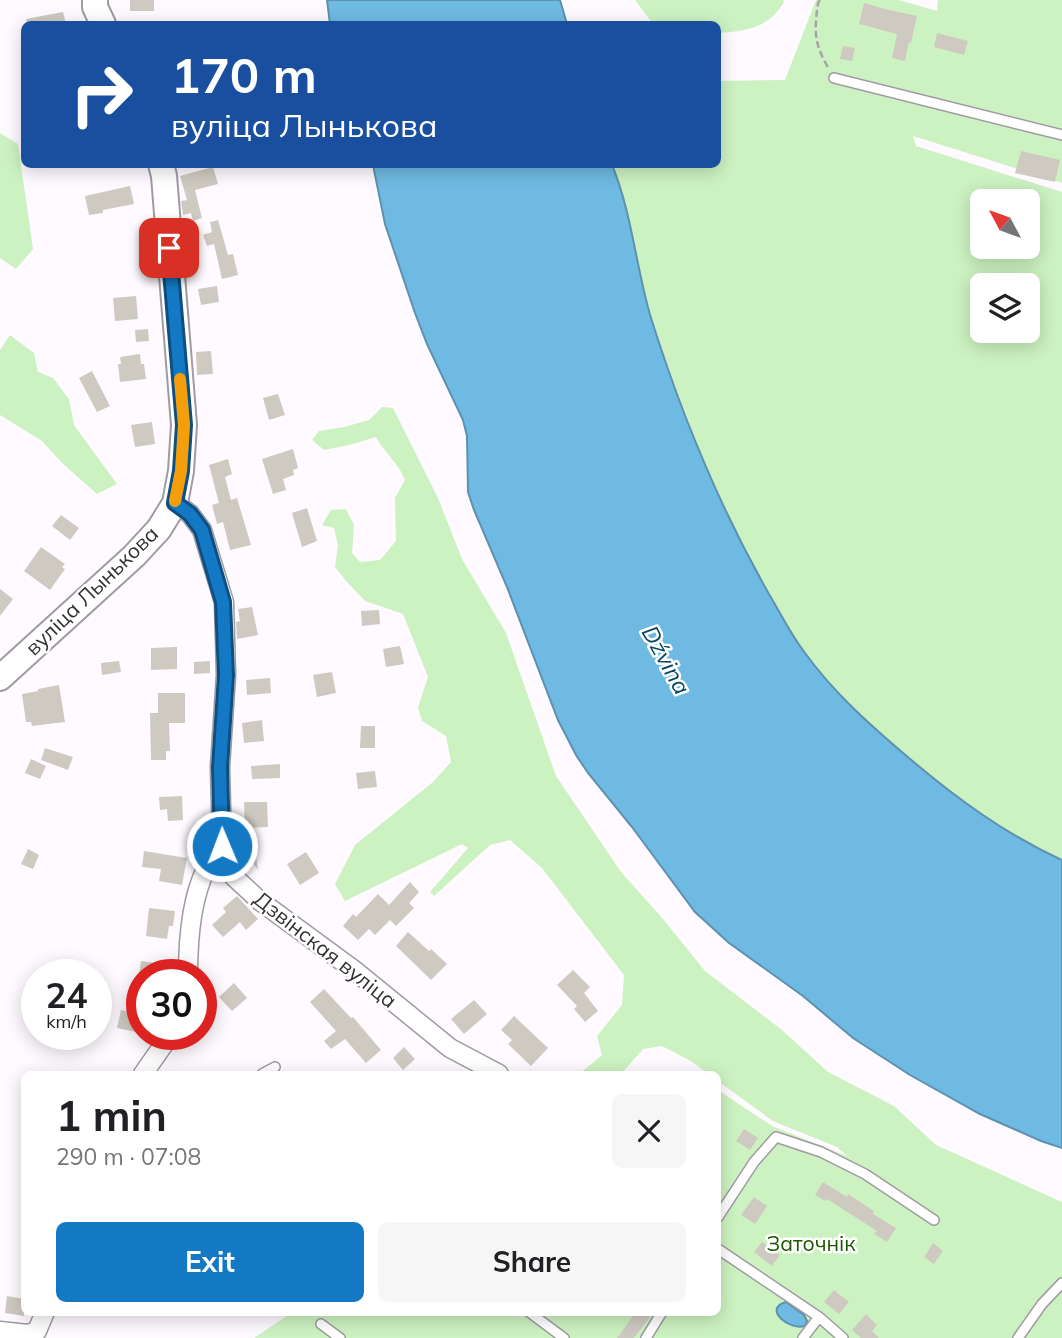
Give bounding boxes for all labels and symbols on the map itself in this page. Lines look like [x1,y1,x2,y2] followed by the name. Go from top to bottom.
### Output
[970,189,1040,259] north arrow
[139,218,199,278] pin
[19,520,163,660] street label: вуліца Лынькова
[636,620,697,699] water label: Dźvina
[185,809,259,883] position arrow
[249,885,402,1013] street label: Дзвінская вуліца
[126,959,217,1050] speed limit sign: 30
[766,1230,856,1256] park label: Заточнік

